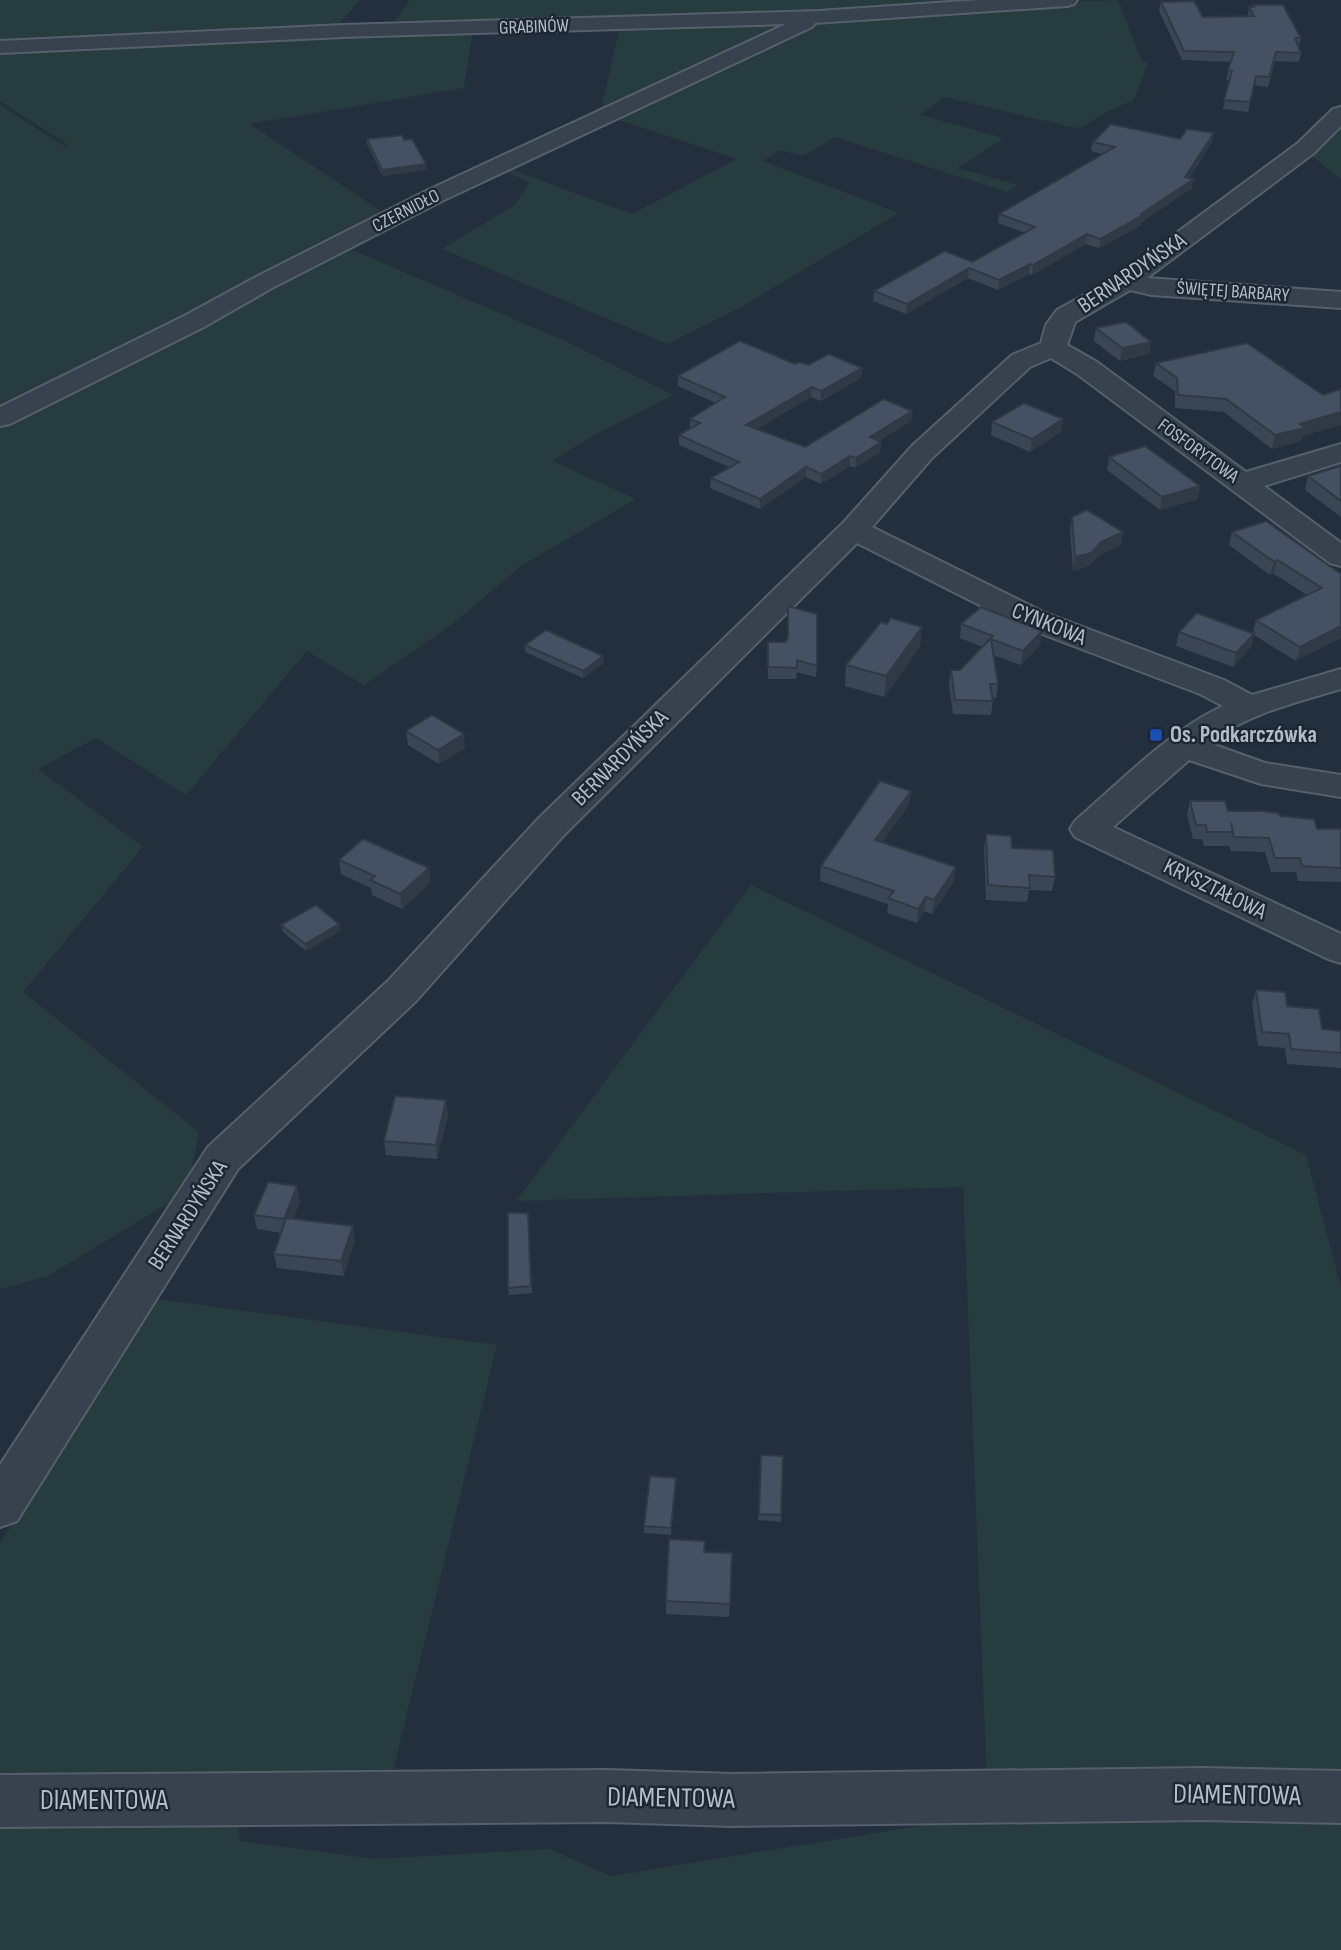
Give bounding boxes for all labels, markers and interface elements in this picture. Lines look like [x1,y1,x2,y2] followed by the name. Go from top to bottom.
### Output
[499,14,570,40] street label: GRABINÓW
[368,184,444,238] street label: CZERNIDŁO
[1072,226,1192,320] street label: BERNARDYŃSKA
[1176,277,1290,307] street label: ŚWIĘTEJ BARBARY
[1153,414,1244,489] street label: FOSFORYTOWA
[1008,596,1090,652] street label: CYNKOWA
[566,704,674,812] street label: BERNARDYŃSKA
[1170,721,1317,749] place label: Os. Podkarczówka
[1148,727,1164,743] marker: Os. Podkarczówka
[1159,852,1271,926] street label: KRYSZTAŁOWA
[142,1155,234,1275] street label: BERNARDYŃSKA
[1173,1777,1302,1813] street label: DIAMENTOWA
[607,1780,736,1816] street label: DIAMENTOWA
[40,1784,169,1817] street label: DIAMENTOWA

